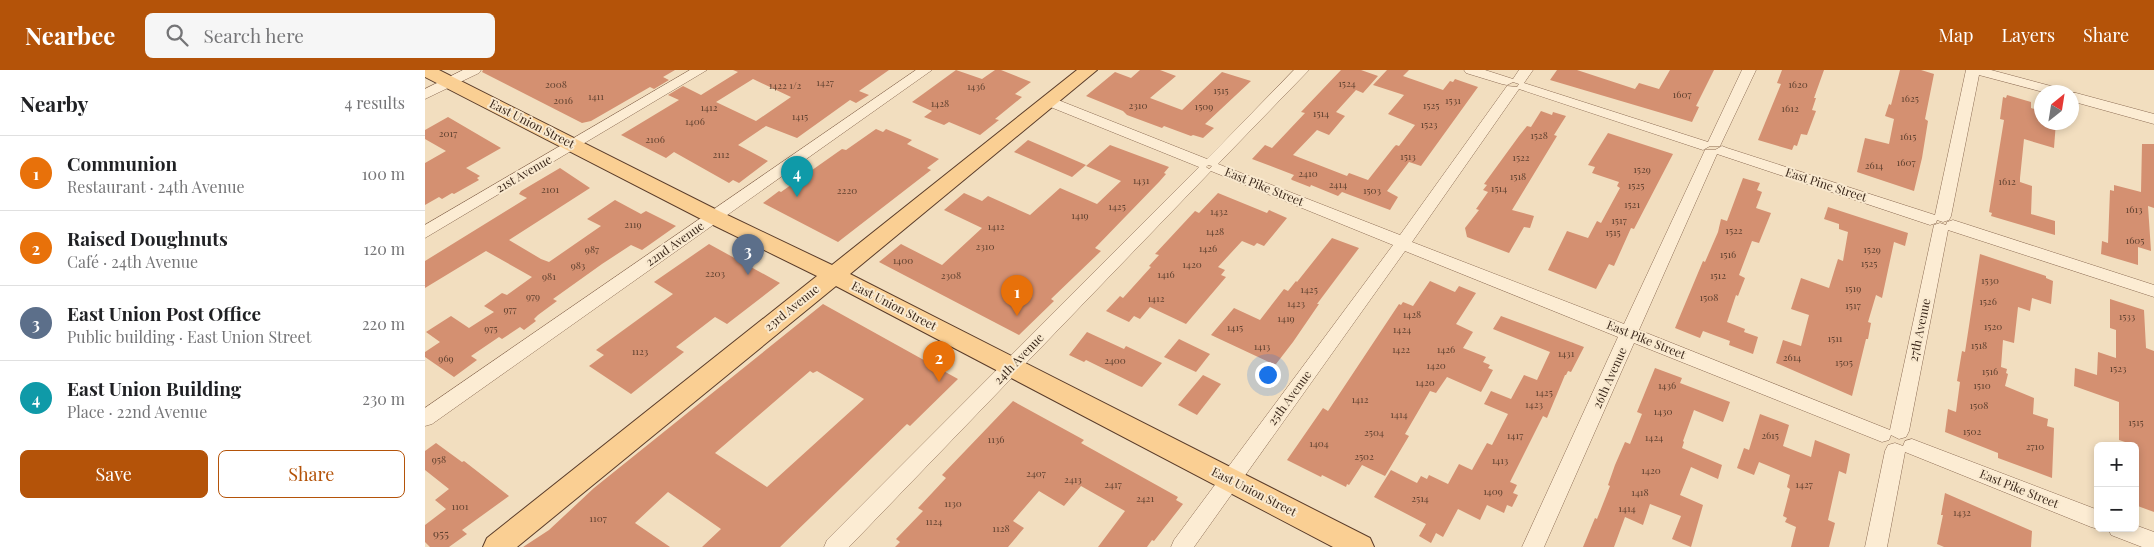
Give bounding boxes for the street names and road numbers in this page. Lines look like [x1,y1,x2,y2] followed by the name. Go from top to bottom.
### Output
[487,95,578,152] street label: East Union Street
[493,151,554,196] street label: 21st Avenue
[1223,163,1307,209] street label: East Pike Street
[1784,163,1870,205] street label: East Pine Street
[642,217,707,269] street label: 22nd Avenue
[849,277,940,334] street label: East Union Street
[761,280,822,334] street label: 23rd Avenue
[1905,297,1934,363] street label: 27th Avenue
[1605,316,1689,362] street label: East Pike Street
[990,329,1047,387] street label: 24th Avenue
[1588,344,1630,411] street label: 26th Avenue
[1264,367,1315,428] street label: 25th Avenue
[1209,463,1300,520] street label: East Union Street
[1978,465,2062,511] street label: East Pike Street

